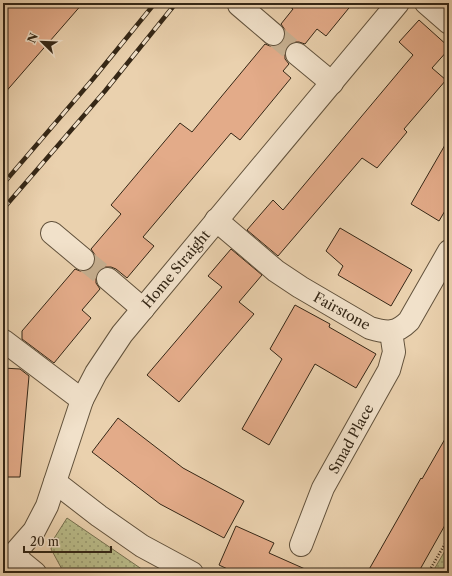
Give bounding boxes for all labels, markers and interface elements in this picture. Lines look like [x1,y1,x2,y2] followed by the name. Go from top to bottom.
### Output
[22,22,62,62] north arrow
[24,31,41,45] text: N
[138,226,214,312] street label: Home Straight
[310,288,374,334] street label: Fairstone
[324,401,378,477] street label: Smad Place
[24,528,111,554] scale bar
[30,534,59,549] text: 20 m

